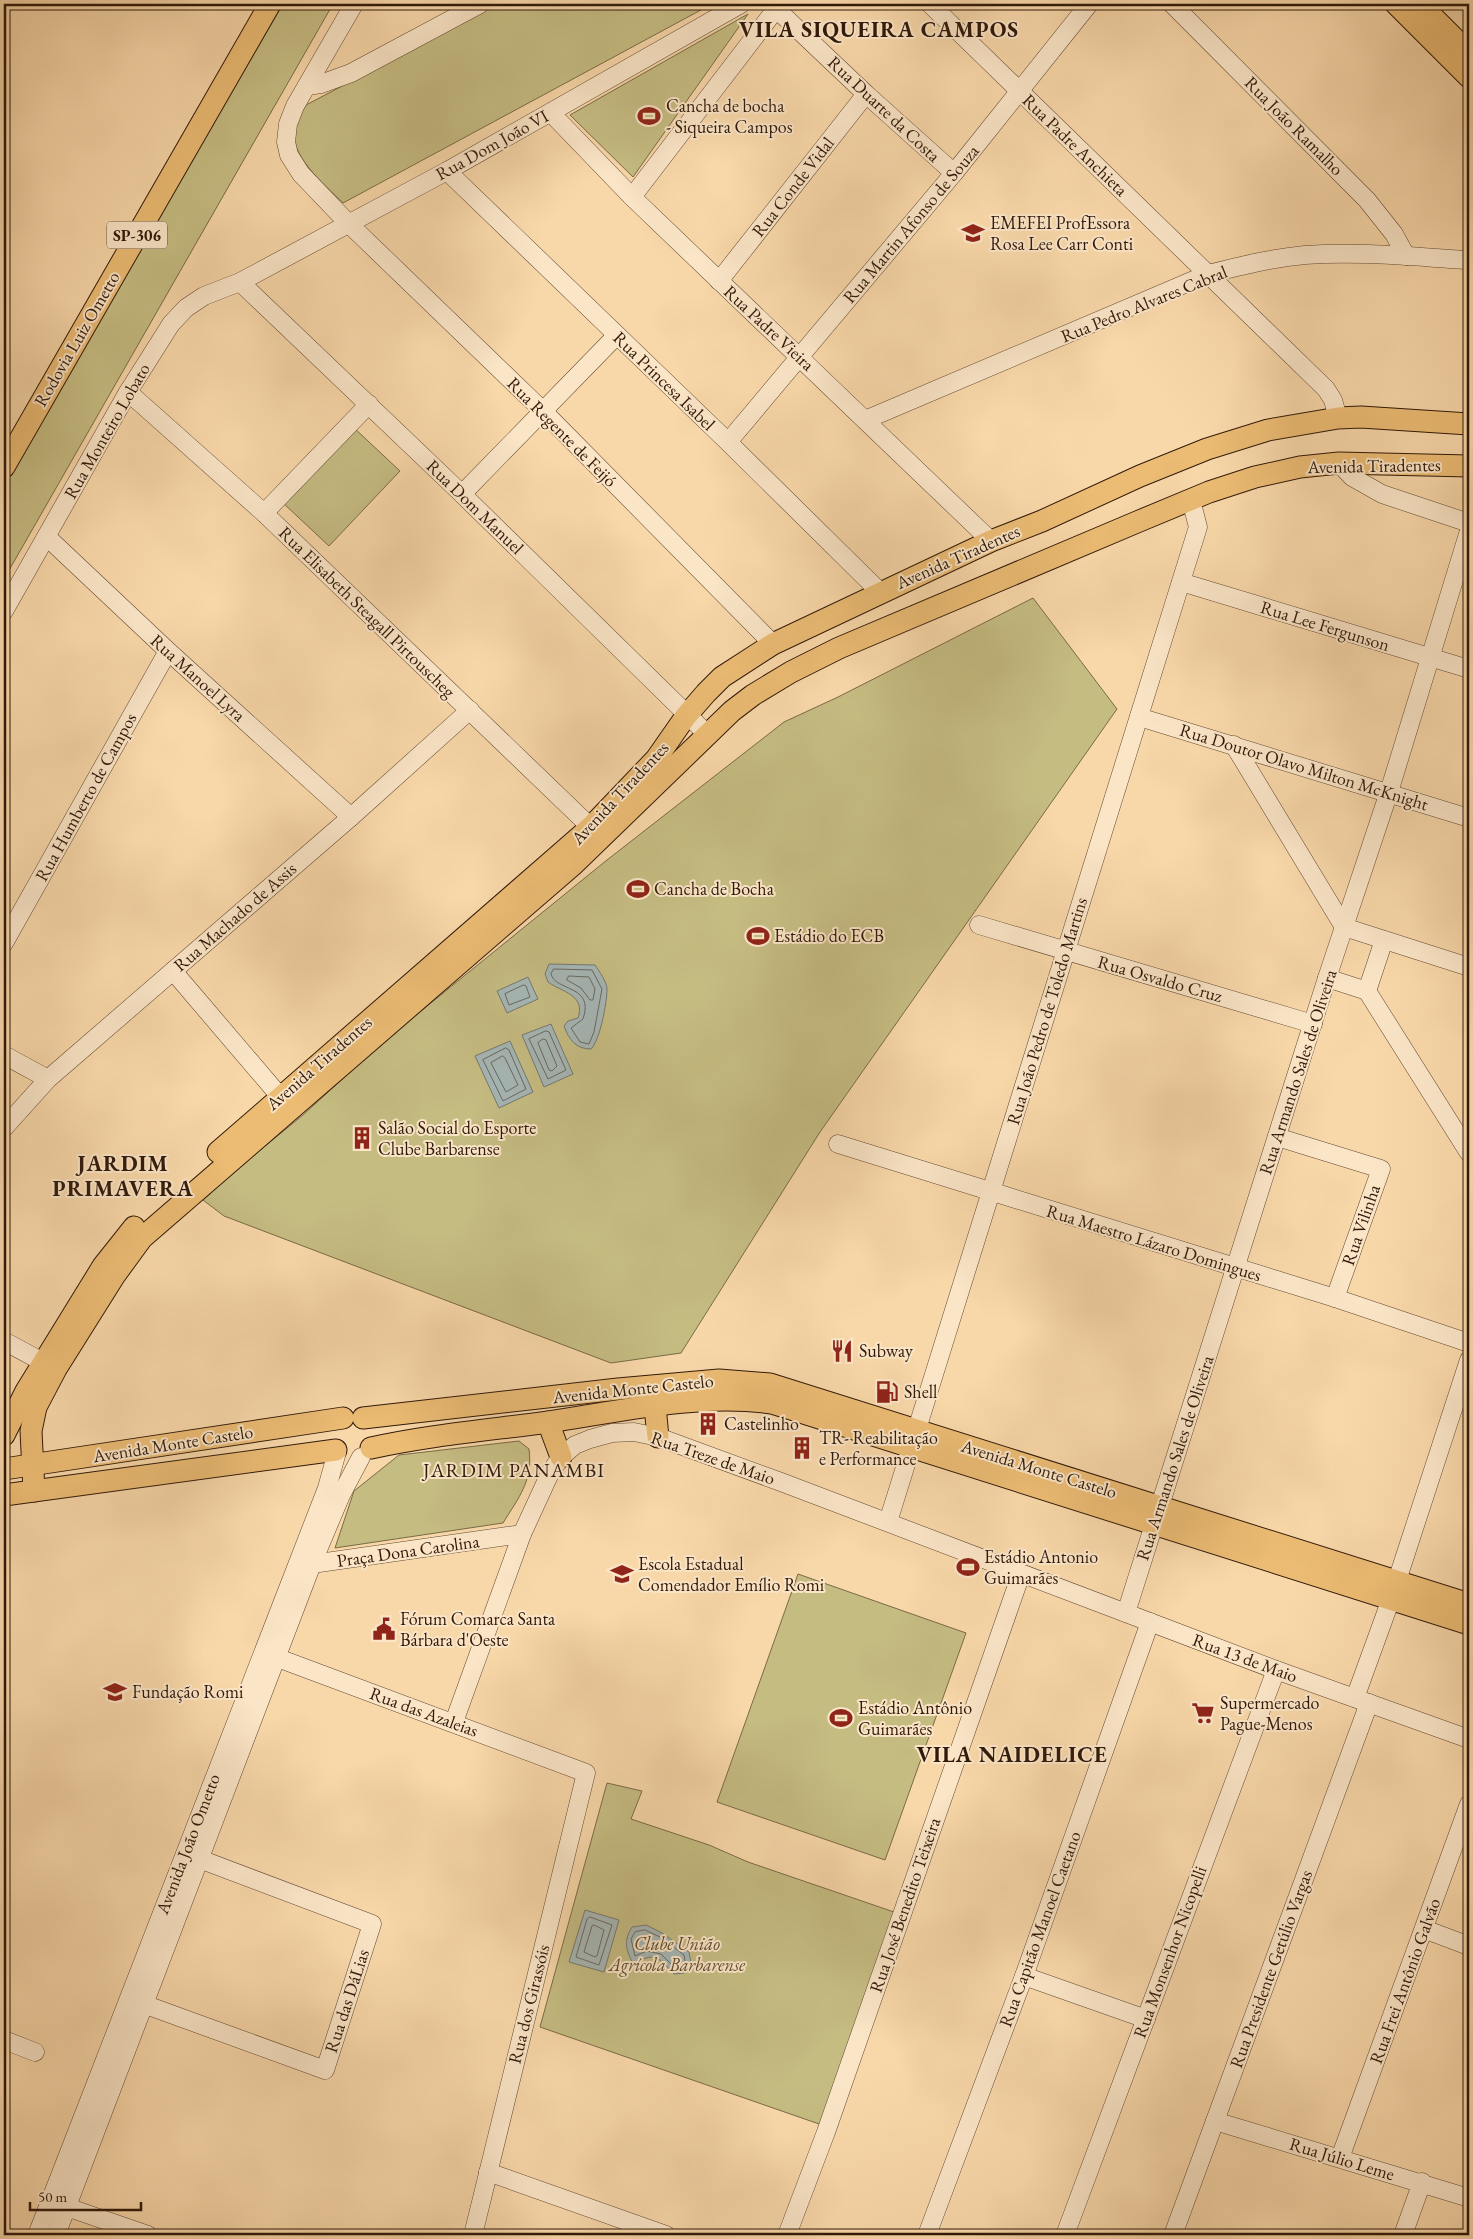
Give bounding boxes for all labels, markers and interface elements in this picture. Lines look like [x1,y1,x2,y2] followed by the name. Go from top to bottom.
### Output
[739,15,1019,44] district label: VILA SIQUEIRA CAMPOS
[823,50,946,167] street label: Rua Duarte da Costa
[1240,71,1349,180] street label: Rua João Ramalho
[1018,88,1134,201] street label: Rua Padre Anchieta
[666,94,793,138] place label: Cancha de bocha - Siqueira Campos
[636,103,662,129] sports icon: Cancha de bocha - Siqueira Campos
[431,104,552,185] street label: Rua Dom João VI
[746,132,839,241] street label: Rua Conde Vidal
[837,139,984,308] street label: Rua Martin Afonso de Souza
[990,211,1134,255] place label: EMEFEI ProfEssora Rosa Lee Carr Conti
[960,220,986,246] school or university icon: EMEFEI ProfEssora Rosa Lee Carr Conti
[107,222,167,248] road number: SP-306
[1057,260,1230,347] street label: Rua Pedro Alvares Cabral
[29,267,125,410] street label: Rodovia Luiz Ometto
[719,280,820,376] street label: Rua Padre Vieira
[608,326,720,435] street label: Rua Princesa Isabel
[58,359,155,503] street label: Rua Monteiro Lobato
[502,372,622,492] street label: Rua Regente de Feijó
[1306,453,1441,478] street label: Avenida Tiradentes
[422,454,529,559] street label: Rua Dom Manuel
[891,519,1023,595] street label: Avenida Tiradentes
[274,521,461,702] street label: Rua Elisabeth Steagall Pirtouscheg
[1258,595,1393,656] street label: Rua Lee Fergunson
[146,629,251,727] street label: Rua Manoel Lyra
[30,708,142,885] street label: Rua Humberto de Campos
[1177,718,1432,815] street label: Rua Doutor Olavo Milton McKnight
[565,736,674,850] street label: Avenida Tiradentes
[168,857,301,976] street label: Rua Machado de Assis
[625,876,651,902] sports icon: Cancha de Bocha
[654,877,775,900] place label: Cancha de Bocha
[1001,894,1092,1127] street label: Rua João Pedro de Toledo Martins
[745,923,771,949] sports icon: Estádio do ECB
[774,924,884,947] place label: Estádio do ECB
[1095,950,1225,1007] street label: Rua Osvaldo Cruz
[1253,966,1342,1177] street label: Rua Armando Sales de Oliveira
[260,1010,377,1116] street label: Avenida Tiradentes
[378,1116,536,1160] place label: Salão Social do Esporte Clube Barbarense
[349,1125,375,1151] building icon: Salão Social do Esporte Clube Barbarense
[52,1149,194,1203] district label: JARDIM PRIMAVERA
[1336,1181,1385,1268] street label: Rua Vilinha
[1044,1199,1265,1286] street label: Rua Maestro Lázaro Domingues
[829,1338,855,1364] restaurant icon: Subway
[859,1339,913,1362] place label: Subway
[1130,1352,1219,1563] street label: Rua Armando Sales de Oliveira
[550,1369,715,1408] street label: Avenida Monte Castelo
[874,1379,900,1405] fuel station icon: Shell
[904,1380,937,1403] place label: Shell
[695,1411,721,1437] building icon: Castelinho
[724,1412,799,1435] place label: Castelinho
[90,1419,255,1468] street label: Avenida Monte Castelo
[648,1426,778,1490] street label: Rua Treze de Maio
[819,1426,938,1470] place label: TR- Reabilitação e Performance
[958,1434,1120,1503] street label: Avenida Monte Castelo
[789,1435,815,1461] building icon: TR- Reabilitação e Performance
[421,1457,605,1483] district label: JARDIM PANAMBI
[335,1529,482,1572] street label: Praça Dona Carolina
[984,1545,1098,1589] place label: Estádio Antonio Guimarães
[638,1552,825,1596] place label: Escola Estadual Comendador Emílio Romi
[955,1554,981,1580] sports icon: Estádio Antonio Guimarães
[609,1561,635,1587] school or university icon: Escola Estadual Comendador Emílio Romi
[400,1607,556,1651] place label: Fórum Comarca Santa Bárbara d'Oeste
[371,1616,397,1642] public building icon: Fórum Comarca Santa Bárbara d'Oeste
[1190,1628,1301,1687] street label: Rua 13 de Maio
[102,1679,128,1705] school or university icon: Fundação Romi
[132,1680,244,1703] place label: Fundação Romi
[367,1681,482,1742] street label: Rua das Azaleias
[1220,1691,1320,1735] place label: Supermercado Pague-Menos
[858,1696,972,1740] place label: Estádio Antônio Guimarães
[1190,1700,1216,1726] supermarket icon: Supermercado Pague-Menos
[828,1705,854,1731] sports icon: Estádio Antônio Guimarães
[916,1740,1108,1769] district label: VILA NAIDELICE
[150,1770,225,1918] street label: Avenida João Ometto
[864,1813,946,1995] street label: Rua José Benedito Teixeira
[993,1828,1086,2030] street label: Rua Capitão Manoel Caetano
[1128,1862,1212,2041] street label: Rua Monsenhor Nicopelli
[1224,1867,1317,2071] street label: Rua Presidente Getúlio Vargas
[1364,1895,1445,2067] street label: Rua Frei Antônio Galvão
[607,1932,746,1977] park label: Clube União Agrícola Barbarense
[503,1942,554,2066] street label: Rua dos Girassóis
[319,1946,374,2056] street label: Rua das DáLias
[1287,2132,1397,2185] street label: Rua Júlio Leme
[30,2179,141,2211] scale bar
[38,2187,67,2206] text: 50 m

